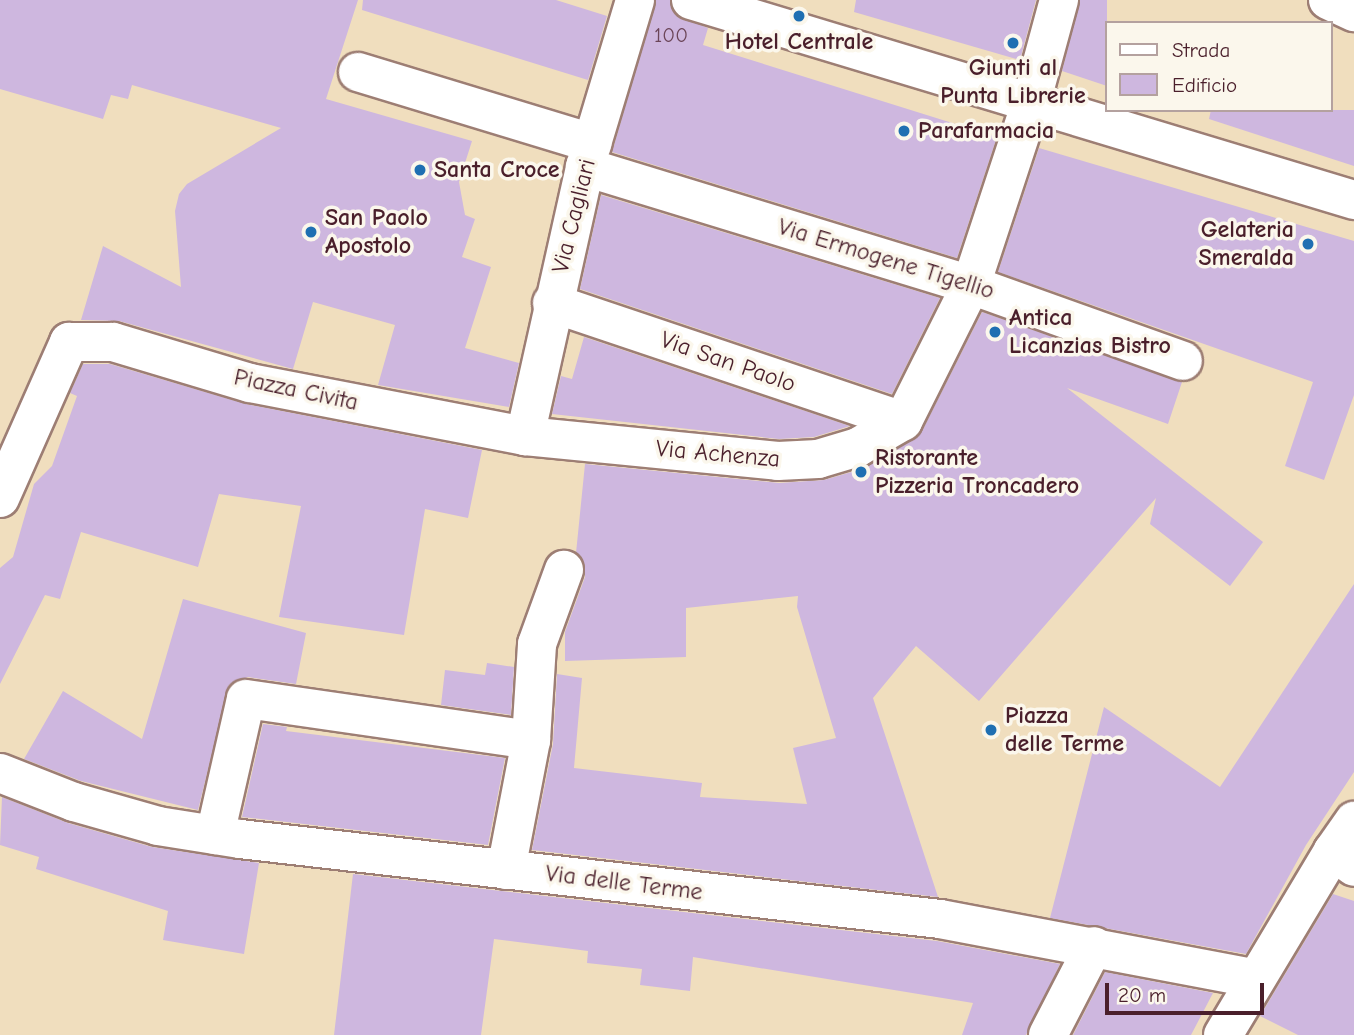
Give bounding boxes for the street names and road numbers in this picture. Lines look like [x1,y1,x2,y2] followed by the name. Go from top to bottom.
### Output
[546,156,602,276] street label: Via Cagliari
[774,212,998,306] street label: Via Ermogene Tigellio
[657,325,799,399] street label: Via San Paolo
[231,363,361,417] street label: Piazza Civita
[655,434,781,474] street label: Via Achenza
[544,859,704,907] street label: Via delle Terme

